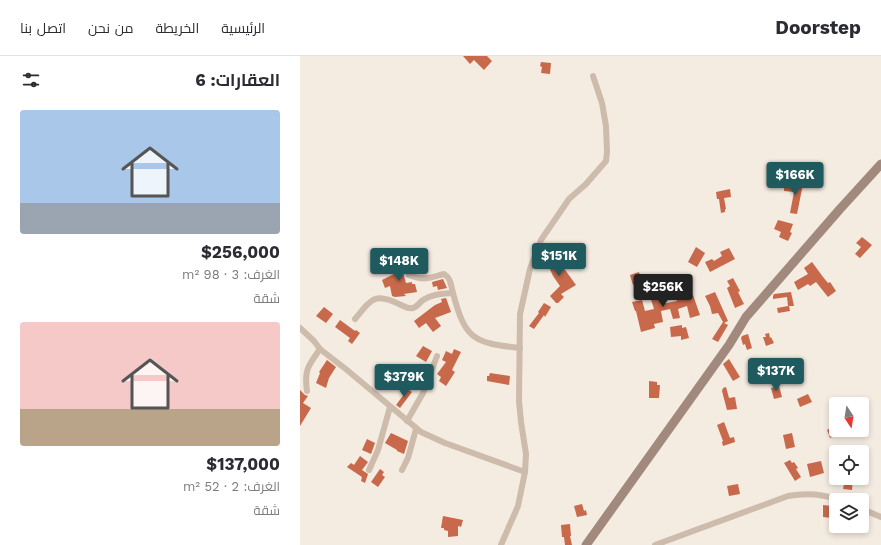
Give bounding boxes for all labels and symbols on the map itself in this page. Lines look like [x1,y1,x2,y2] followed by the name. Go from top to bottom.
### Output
[767,162,823,196] pin: $166K
[531,243,587,277] pin: $151K
[371,248,427,282] pin: $148K
[635,274,691,308] pin: $256K
[748,358,804,392] pin: $137K
[376,364,432,398] pin: $379K
[829,397,869,437] north arrow

